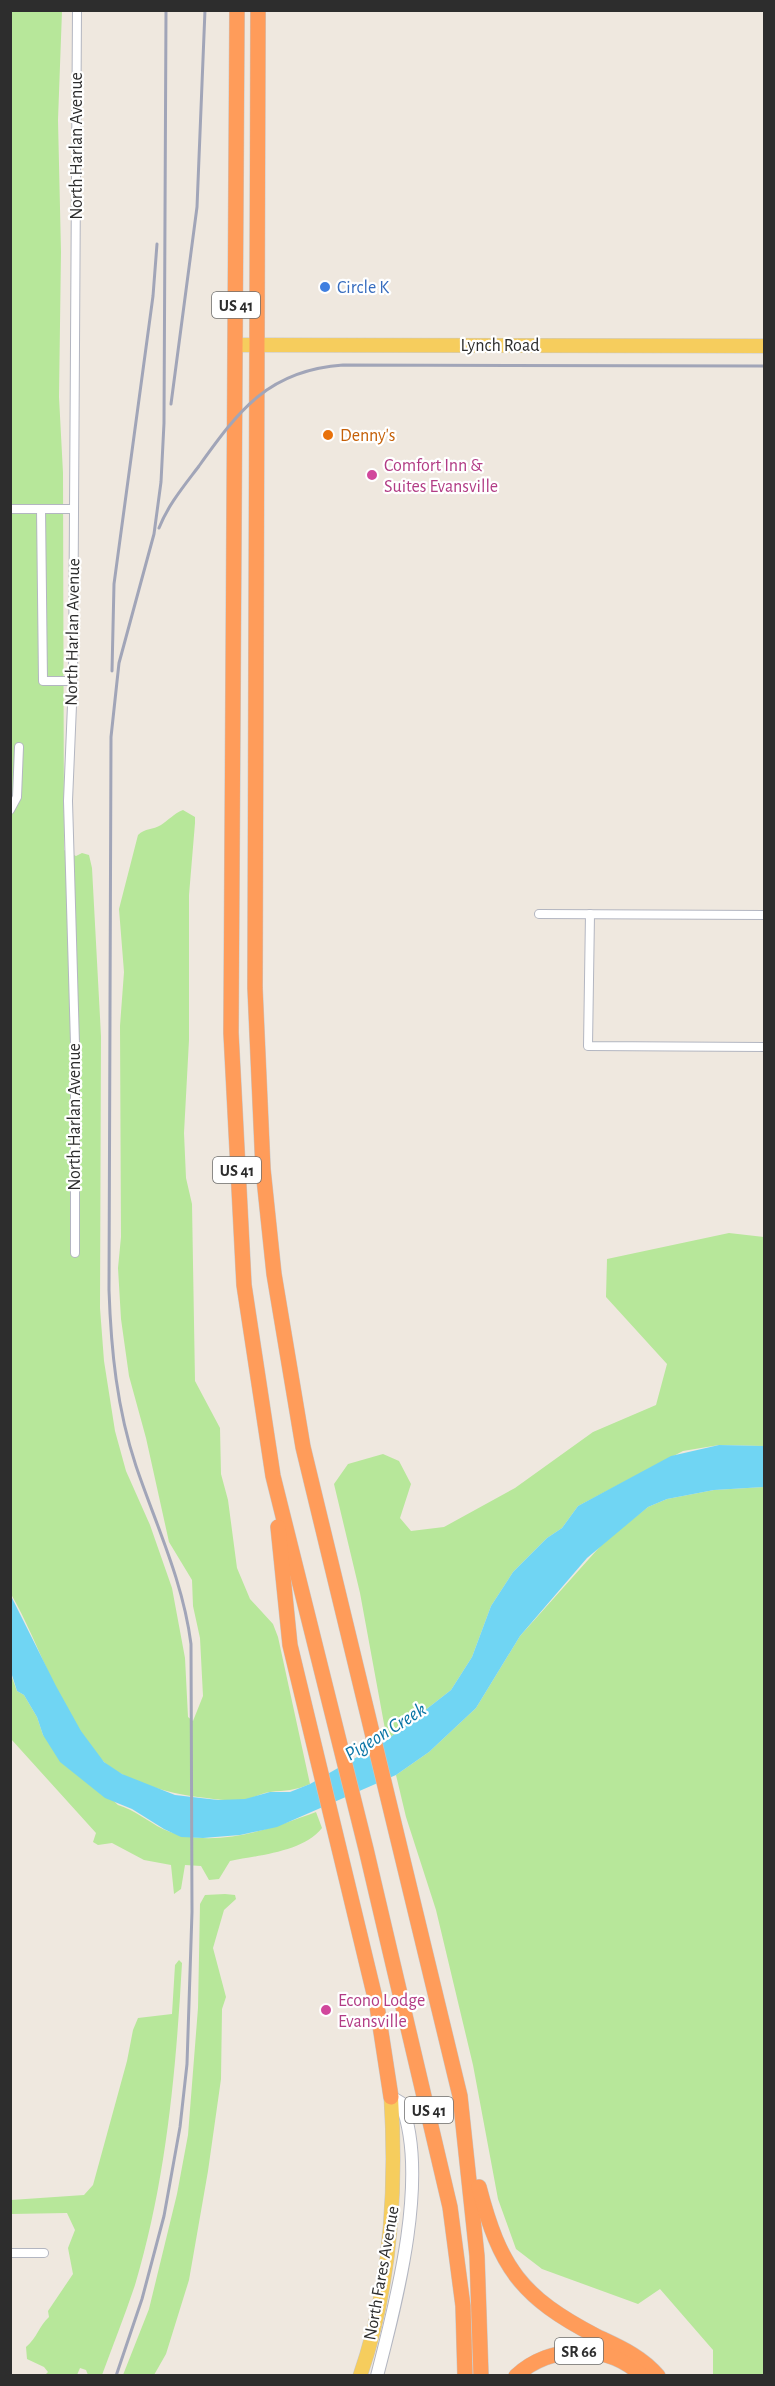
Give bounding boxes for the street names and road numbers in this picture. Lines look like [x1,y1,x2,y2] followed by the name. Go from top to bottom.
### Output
[68,72,86,220] street label: North Harlan Avenue
[212,292,260,318] road number: US 41
[460,337,540,355] street label: Lynch Road
[63,558,83,706] street label: North Harlan Avenue
[66,1043,84,1191] street label: North Harlan Avenue
[213,1157,261,1183] road number: US 41
[405,2097,453,2123] road number: US 41
[361,2205,403,2342] street label: North Fares Avenue
[555,2338,603,2364] road number: SR 66

